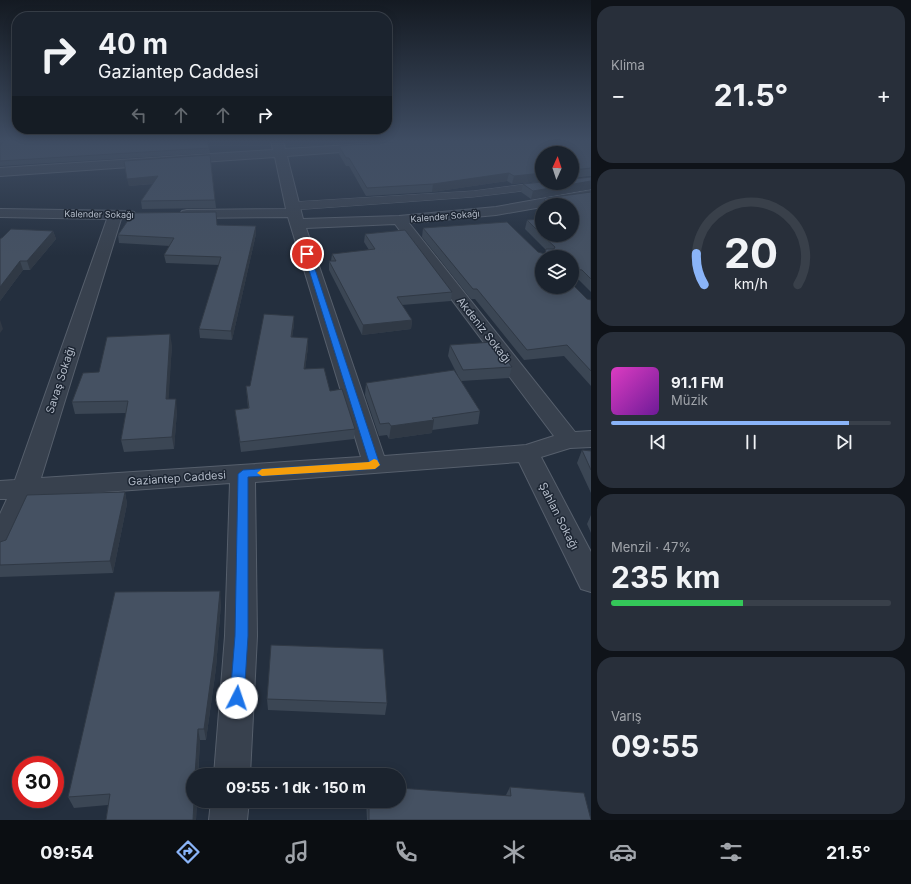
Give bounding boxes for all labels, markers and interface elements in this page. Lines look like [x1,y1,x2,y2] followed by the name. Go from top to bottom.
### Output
[98,27,168,61] text: 40 m
[32,28,84,80] icon: right
[611,57,645,73] text: Klima
[98,61,259,82] text: Gaziantep Caddesi
[714,77,788,113] text: 21.5°
[611,82,626,108] text: −
[876,82,891,108] text: +
[128,104,150,126] icon: left
[170,104,192,126] icon: ahead
[212,104,234,126] icon: ahead
[254,104,276,126] icon: right
[535,146,579,190] north arrow
[535,146,579,294] map controls
[535,198,579,242] button: search
[410,207,480,225] street label: Kalender Sokağı
[64,208,134,220] street label: Kalender Sokağı
[724,228,778,278] text: 20
[290,237,324,271] pin
[296,243,318,265] icon: arrive
[535,250,579,294] button: layers
[734,275,768,292] text: km/h
[454,294,514,366] street label: Akdeniz Sokağı
[43,345,77,415] street label: Savaş Sokağı
[671,373,724,392] text: 91.1 FM
[671,392,708,408] text: Müzik
[647,431,669,453] icon: previous
[740,431,762,453] icon: pause
[833,431,855,453] icon: next
[128,468,226,488] street label: Gaziantep Caddesi
[536,480,582,552] street label: Şahlan Sokağı
[611,539,691,555] text: Menzil · 47%
[611,559,720,595] text: 235 km
[216,677,258,719] position arrow
[611,708,642,724] text: Varış
[611,728,699,764] text: 09:55
[12,756,64,808] speed limit sign: 30
[226,778,366,797] text: 09:55 · 1 dk · 150 m
[174,838,202,866] icon: directions
[283,838,311,866] icon: music
[392,838,420,866] icon: phone
[500,838,528,866] icon: climate
[609,838,637,866] icon: car
[717,838,745,866] icon: filters
[40,842,94,863] text: 09:54
[826,842,871,863] text: 21.5°

